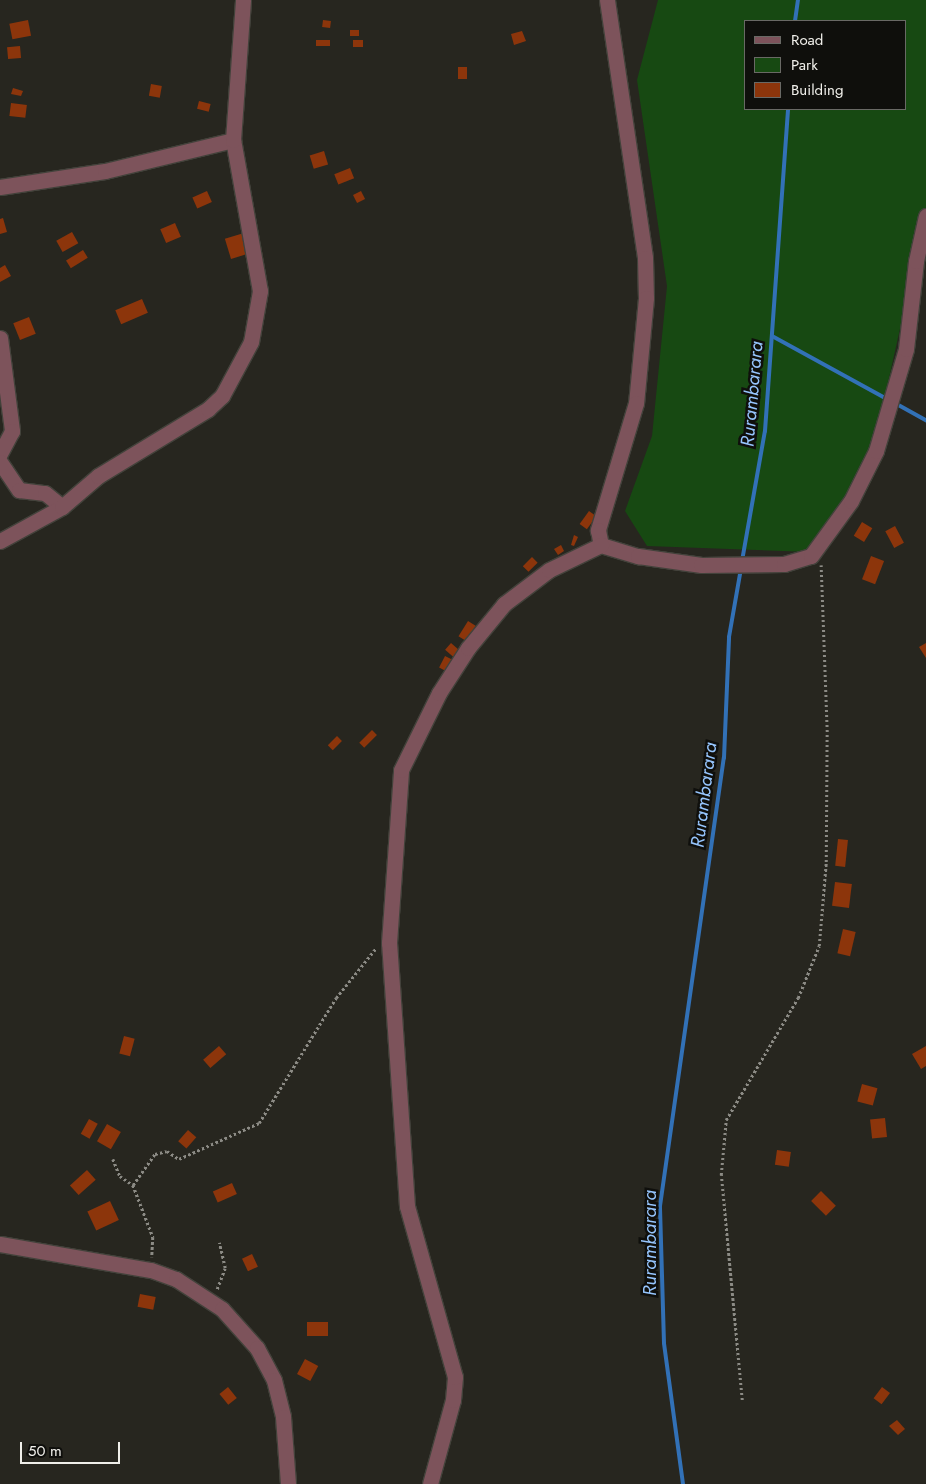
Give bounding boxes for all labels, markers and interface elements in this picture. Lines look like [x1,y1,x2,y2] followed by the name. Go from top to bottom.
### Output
[744,20,906,110] legend
[791,29,823,51] text: Road
[791,54,818,76] text: Park
[791,79,843,101] text: Building
[736,340,768,448] water label: Rurambarara
[686,741,722,849] water label: Rurambarara
[639,1190,661,1296] water label: Rurambarara
[22,1432,122,1464] scale bar
[28,1440,62,1462] text: 50 m

